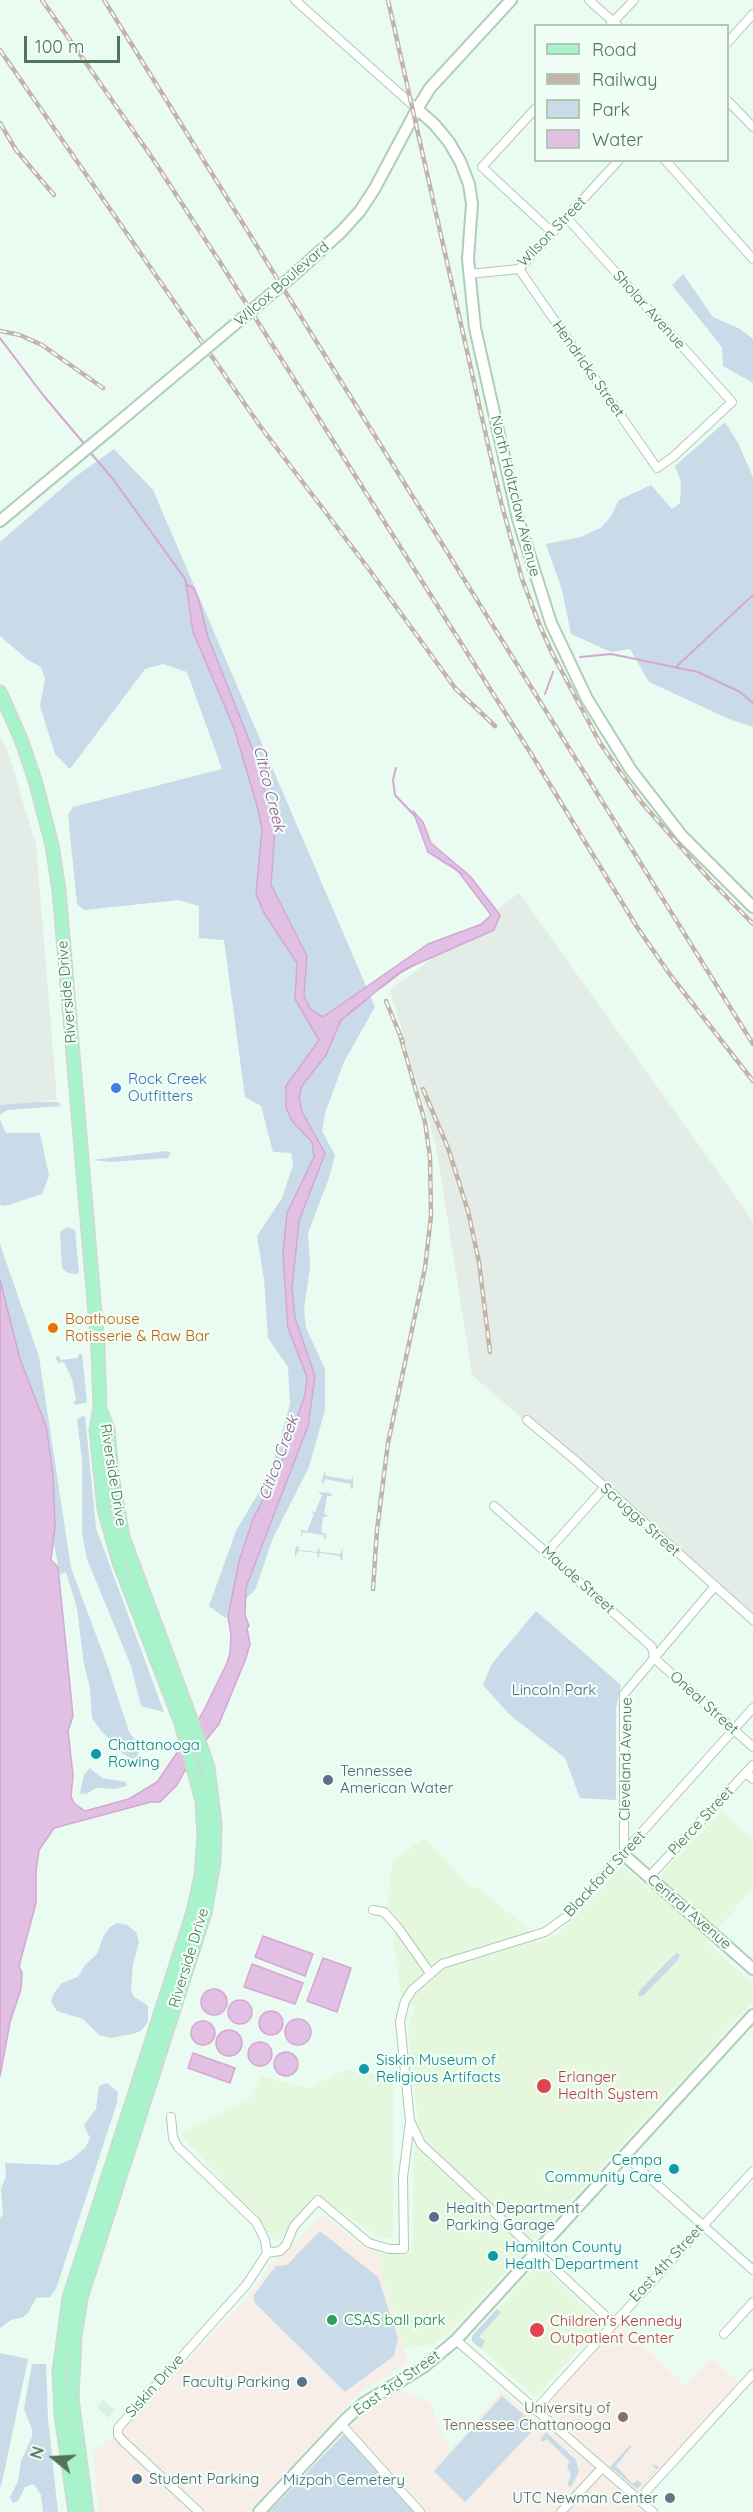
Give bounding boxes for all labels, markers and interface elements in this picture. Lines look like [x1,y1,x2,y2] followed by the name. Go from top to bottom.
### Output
[27,24,123,62] scale bar
[534,24,729,162] legend
[35,35,84,58] text: 100 m
[592,38,637,61] text: Road
[592,68,658,91] text: Railway
[592,98,630,121] text: Park
[592,128,643,151] text: Water
[514,193,590,271] street label: Wilson Street
[231,238,333,330] street label: Wilcox Boulevard
[609,267,689,353] street label: Sholar Avenue
[548,317,628,421] street label: Hendricks Street
[486,413,544,579] street label: North Holtzclaw Avenue
[249,744,289,834] water label: Citico Creek
[54,940,80,1044] street label: Riverside Drive
[128,1070,207,1105] place label: Rock Creek Outfitters
[109,1081,123,1095] marker: Rock Creek Outfitters
[65,1310,210,1345] place label: Boathouse Rotisserie & Raw Bar
[46,1321,60,1335] marker: Boathouse Rotisserie & Raw Bar
[255,1413,303,1503] water label: Citico Creek
[96,1423,130,1527] street label: Riverside Drive
[596,1480,684,1560] street label: Scruggs Street
[538,1542,618,1618] street label: Maude Street
[666,1667,742,1739] street label: Oneal Street
[512,1681,596,1699] park label: Lincoln Park
[616,1697,636,1821] street label: Cleveland Avenue
[108,1736,200,1771] place label: Chattanooga Rowing
[89,1747,103,1761] marker: Chattanooga Rowing
[340,1762,453,1797] place label: Tennessee American Water
[321,1773,335,1787] marker: Tennessee American Water
[665,1783,737,1859] street label: Pierce Street
[560,1827,650,1921] street label: Blackford Street
[643,1871,735,1953] street label: Central Avenue
[165,1906,213,2010] street label: Riverside Drive
[376,2051,501,2086] place label: Siskin Museum of Religious Artifacts
[357,2062,371,2076] marker: Siskin Museum of Religious Artifacts
[558,2068,659,2103] place label: Erlanger Health System
[535,2077,553,2095] marker: Erlanger Health System
[545,2151,662,2186] place label: Cempa Community Care
[667,2162,681,2176] marker: Cempa Community Care
[446,2199,580,2234] place label: Health Department Parking Garage
[427,2210,441,2224] marker: Health Department Parking Garage
[626,2220,708,2306] street label: East 4th Street
[505,2238,639,2273] place label: Hamilton County Health Department
[486,2249,500,2263] marker: Hamilton County Health Department
[344,2311,446,2329] place label: CSAS ball park
[550,2312,682,2347] place label: Children's Kennedy Outpatient Center
[325,2313,339,2327] marker: CSAS ball park
[528,2321,546,2339] marker: Children's Kennedy Outpatient Center
[350,2347,444,2419] street label: East 3rd Street
[122,2351,188,2421] street label: Siskin Drive
[182,2373,290,2391] place label: Faculty Parking
[295,2375,309,2389] marker: Faculty Parking
[443,2399,611,2434] place label: University of Tennessee Chattanooga
[616,2410,630,2424] marker: University of Tennessee Chattanooga
[24,2428,84,2488] north arrow
[26,2444,48,2461] text: N
[149,2470,259,2488] place label: Student Parking
[283,2471,405,2489] park label: Mizpah Cemetery
[130,2472,144,2486] marker: Student Parking
[512,2489,658,2507] place label: UTC Newman Center
[663,2491,677,2505] marker: UTC Newman Center

